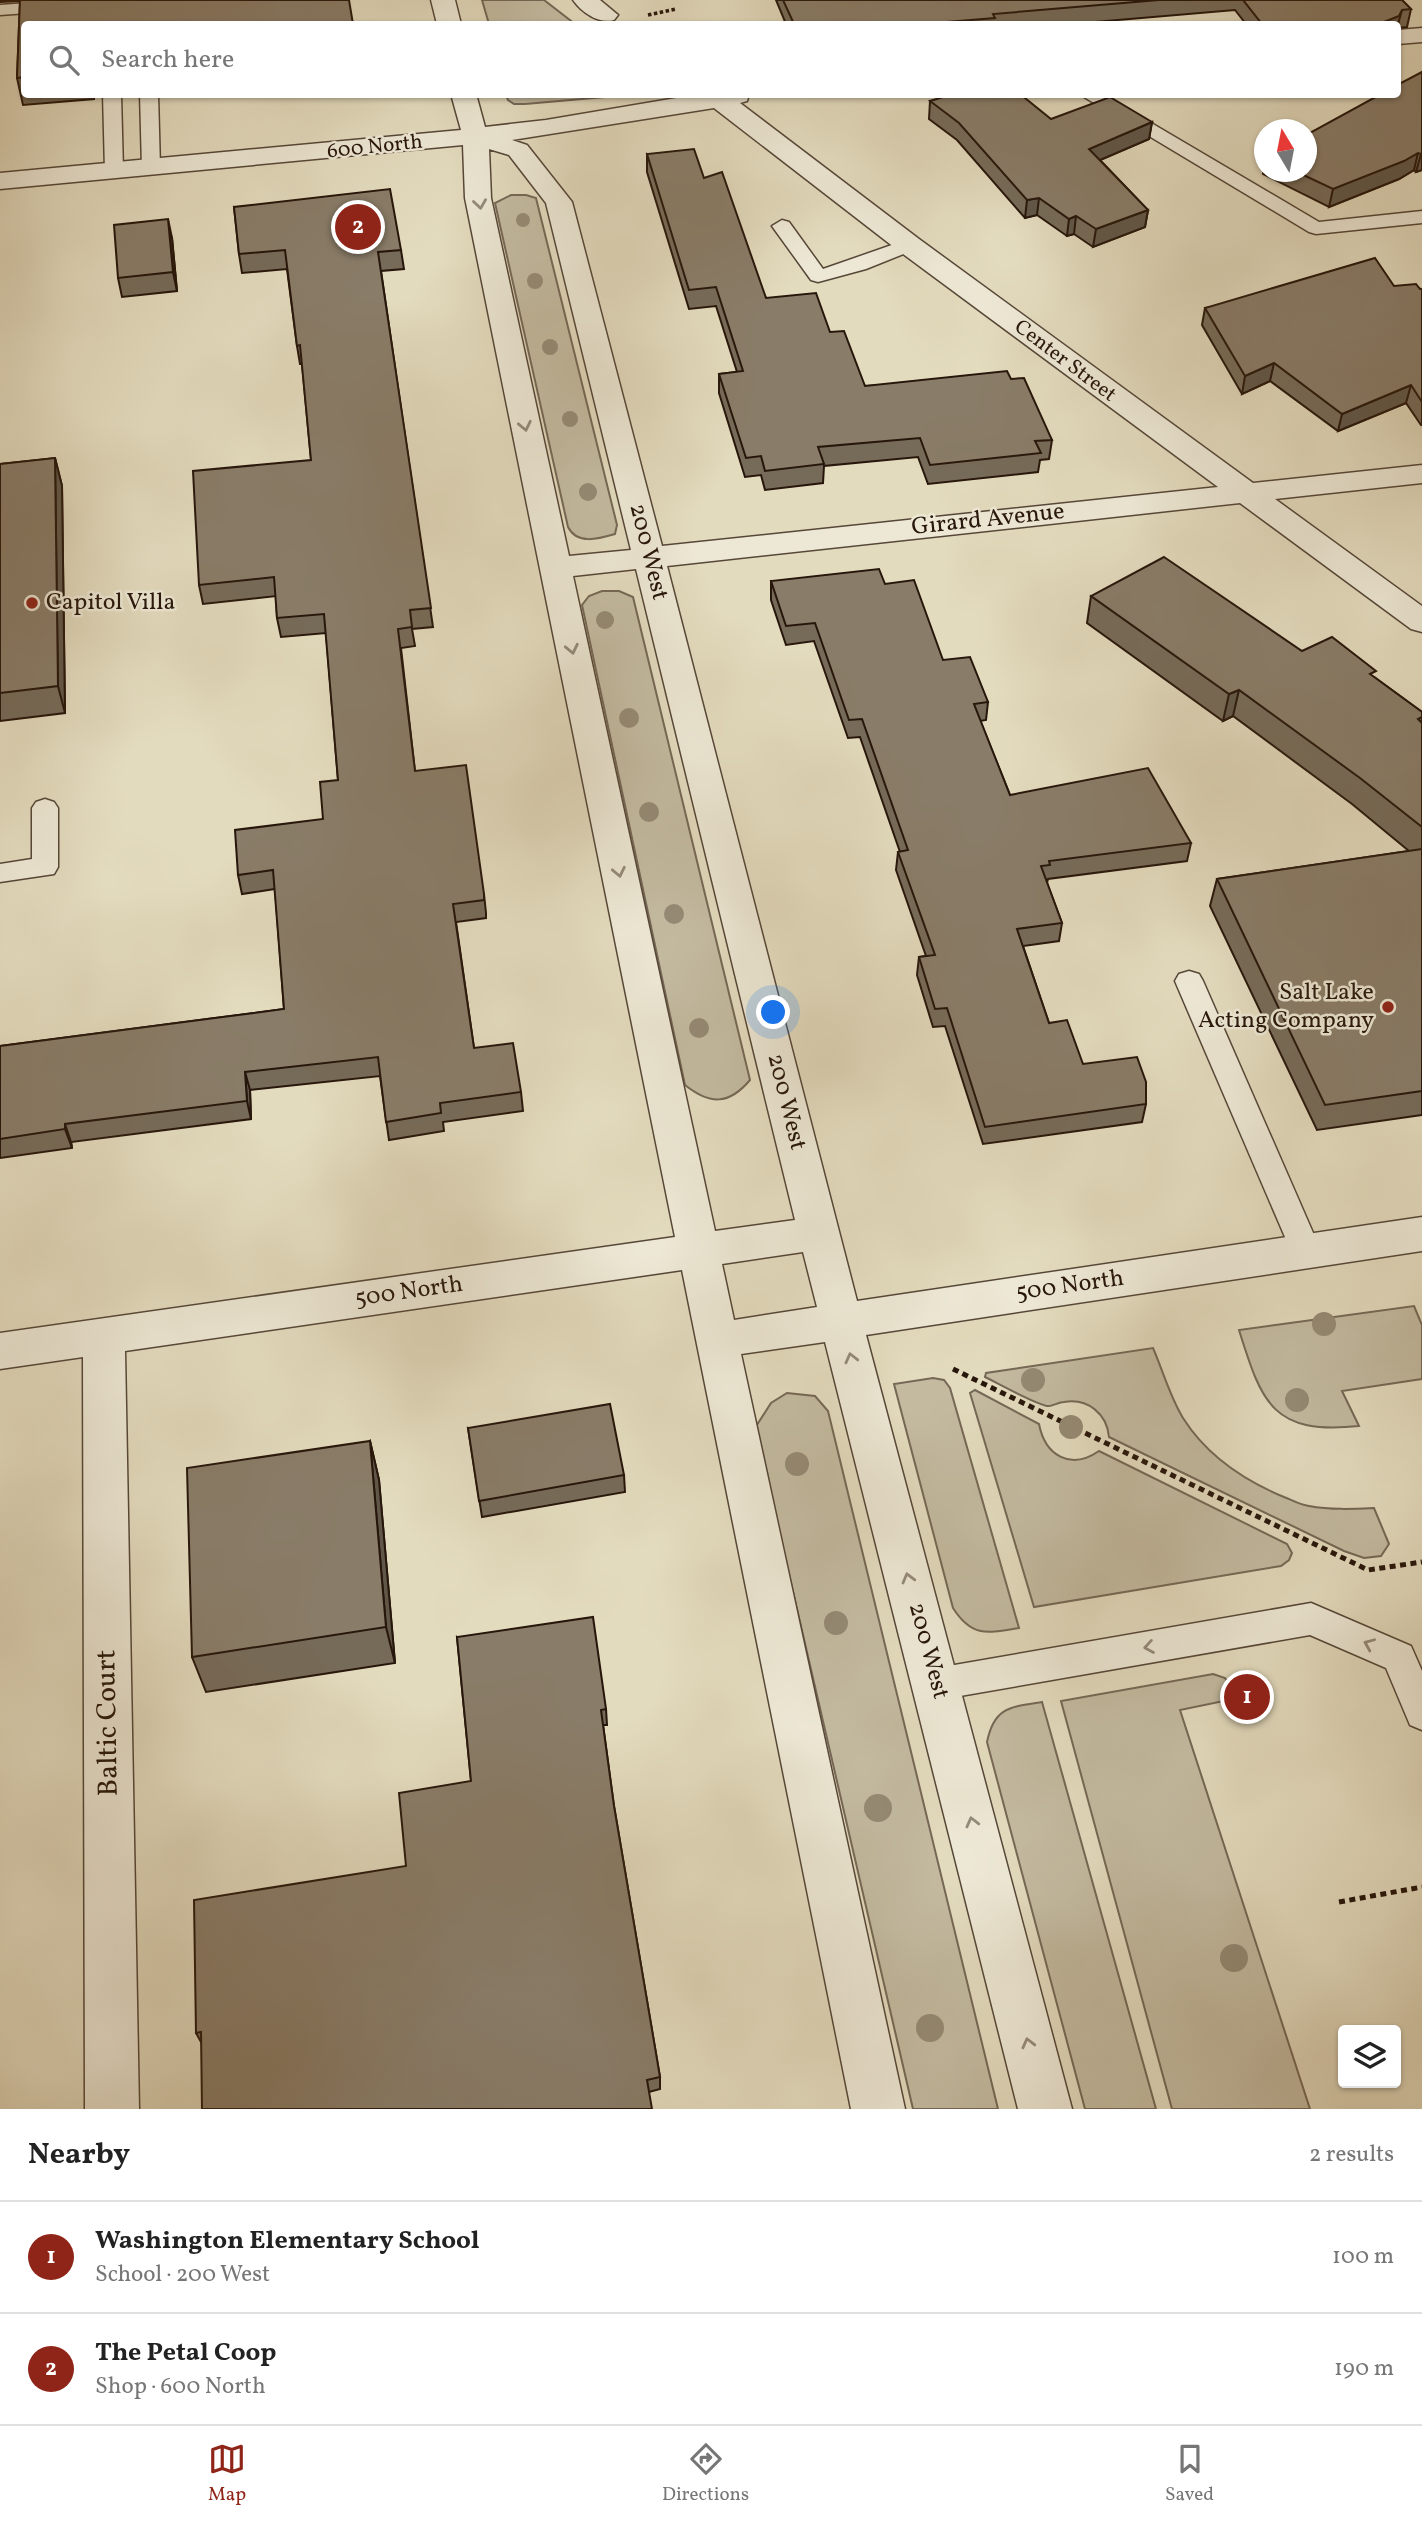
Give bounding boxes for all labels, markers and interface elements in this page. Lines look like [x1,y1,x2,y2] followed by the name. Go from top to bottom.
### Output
[21,21,1401,98] search box
[45,41,83,79] icon: search
[101,42,234,78] text: Search here
[1254,119,1317,182] north arrow
[326,128,424,166] street label: 600 North
[472,198,487,210] one-way arrow
[335,201,381,253] pin: 2
[1008,313,1122,409] street label: Center Street
[516,420,531,432] one-way arrow
[910,495,1066,545] street label: Girard Avenue
[620,500,676,604] street label: 200 West
[46,586,175,620] place label: Capitol Villa
[24,595,40,611] marker: Capitol Villa
[563,643,578,655] one-way arrow
[611,866,626,878] one-way arrow
[1198,976,1374,1038] place label: Salt Lake Acting Company
[756,995,790,1029] your location
[1380,999,1396,1015] marker: Salt Lake Acting Company
[758,1050,814,1154] street label: 200 West
[1014,1262,1126,1310] street label: 500 North
[353,1268,465,1316] street label: 500 North
[845,1353,859,1365] one-way arrow
[902,1573,917,1585] one-way arrow
[899,1599,957,1703] street label: 200 West
[1143,1638,1155,1653] one-way arrow
[1364,1638,1376,1652] one-way arrow
[87,1649,129,1797] street label: Baltic Court
[1224,1671,1270,1723] pin: 1
[966,1816,980,1828] one-way arrow
[1338,2025,1401,2088] map controls
[1338,2025,1401,2088] button: layers
[1022,2037,1036,2049] one-way arrow
[28,2134,130,2176] text: Nearby
[1309,2139,1394,2171] text: 2 results
[95,2223,480,2259] text: Washington Elementary School
[46,2241,56,2273] text: 1
[1332,2241,1394,2273] text: 100 m
[95,2259,270,2291] text: School · 200 West
[95,2335,277,2371] text: The Petal Coop
[45,2353,57,2385] text: 2
[1334,2353,1394,2385] text: 190 m
[95,2371,266,2403] text: Shop · 600 North
[208,2440,246,2508] tab: Map
[662,2440,749,2508] tab: Directions
[1165,2440,1214,2508] tab: Saved

